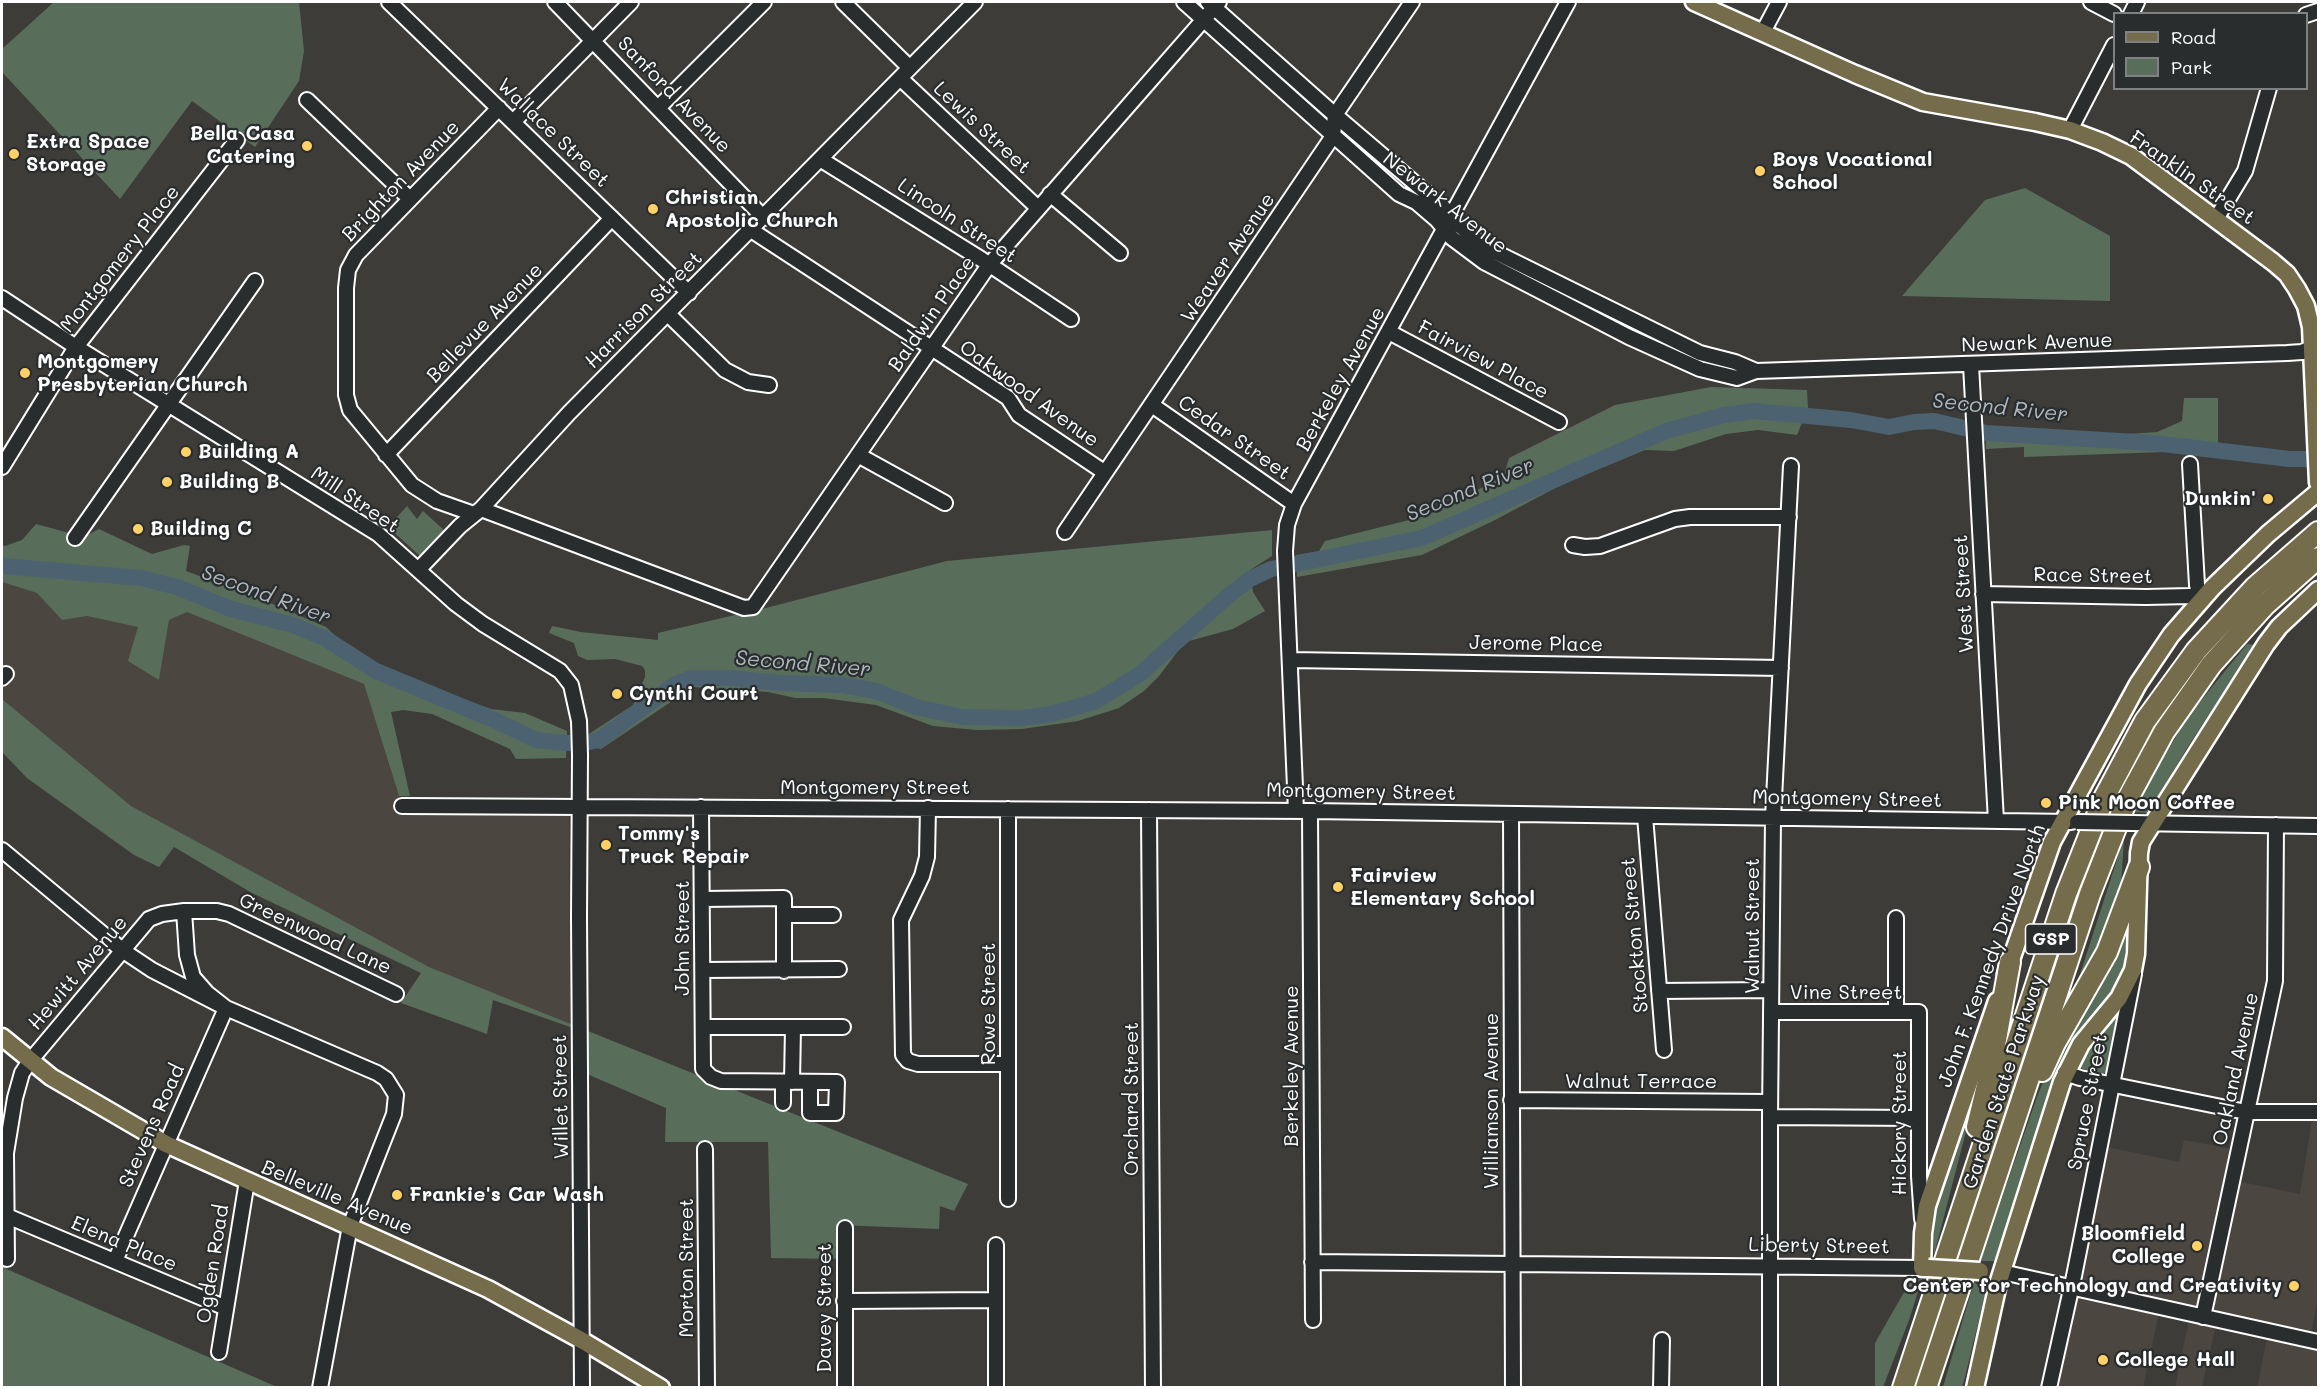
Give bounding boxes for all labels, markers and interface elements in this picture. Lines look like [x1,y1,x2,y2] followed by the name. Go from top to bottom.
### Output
[2113,12,2308,90] legend
[2171,25,2216,49] text: Road
[612,32,736,158] street label: Sanford Avenue
[2171,55,2212,79] text: Park
[492,73,614,193] street label: Wallace Street
[928,77,1036,179] street label: Lewis Street
[337,116,465,246] street label: Brighton Avenue
[190,122,295,169] place label: Bella Casa Catering
[2125,126,2259,230] street label: Franklin Street
[26,130,149,177] place label: Extra Space Storage
[300,139,314,153] marker: Bella Casa Catering
[7,147,21,161] marker: Extra Space Storage
[1378,147,1512,259] street label: Newark Avenue
[1772,148,1932,195] place label: Boys Vocational School
[1753,164,1767,178] marker: Boys Vocational School
[893,173,1021,269] street label: Lincoln Street
[55,181,185,337] street label: Montgomery Place
[665,186,838,233] place label: Christian Apostolic Church
[1176,189,1280,327] street label: Weaver Avenue
[646,202,660,216] marker: Christian Apostolic Church
[580,246,708,374] street label: Harrison Street
[883,252,981,376] street label: Baldwin Place
[422,258,548,388] street label: Bellevue Avenue
[1291,303,1391,455] street label: Berkeley Avenue
[1414,315,1552,405] street label: Fairview Place
[1961,328,2113,358] street label: Newark Avenue
[955,335,1103,453] street label: Oakwood Avenue
[37,350,247,397] place label: Montgomery Presbyterian Church
[18,366,32,380] marker: Montgomery Presbyterian Church
[1931,388,2069,428] water label: Second River
[1173,390,1295,486] street label: Cedar Street
[198,440,299,464] place label: Building A
[179,445,193,459] marker: Building A
[1402,453,1538,527] water label: Second River
[306,461,404,539] street label: Mill Street
[179,470,280,494] place label: Building B
[160,475,174,489] marker: Building B
[2184,487,2256,511] place label: Dunkin'
[2261,492,2275,506] marker: Dunkin'
[150,517,252,541] place label: Building C
[131,522,145,536] marker: Building C
[1949,534,1979,654] street label: West Street
[198,560,334,630] water label: Second River
[2033,563,2153,589] street label: Race Street
[1469,631,1603,657] street label: Jerome Place
[734,646,872,682] water label: Second River
[629,682,758,706] place label: Cynthi Court
[610,687,624,701] marker: Cynthi Court
[780,776,970,800] street label: Montgomery Street
[1266,778,1456,806] street label: Montgomery Street
[1752,785,1942,813] street label: Montgomery Street
[2058,791,2235,815] place label: Pink Moon Coffee
[2039,796,2053,810] marker: Pink Moon Coffee
[1933,821,2051,1091] street label: John F. Kennedy Drive North
[618,822,749,869] place label: Tommy's Truck Repair
[599,838,613,852] marker: Tommy's Truck Repair
[1616,856,1654,1014] street label: Stockton Street
[1741,858,1765,994] street label: Walnut Street
[1350,864,1535,911] place label: Fairview Elementary School
[671,880,695,996] street label: John Street
[1331,880,1345,894] marker: Fairview Elementary School
[235,888,395,980] street label: Greenwood Lane
[23,911,133,1035] street label: Hewitt Avenue
[2026,924,2076,954] road number: GSP
[977,943,1001,1065] street label: Rowe Street
[1958,972,2050,1192] street label: Garden State Parkway
[1790,981,1902,1005] street label: Vine Street
[1280,985,1304,1147] street label: Berkeley Avenue
[2208,990,2264,1148] street label: Oakland Avenue
[1480,1013,1504,1189] street label: Williamson Avenue
[1120,1022,1144,1176] street label: Orchard Street
[2063,1032,2113,1172] street label: Spruce Street
[548,1034,574,1160] street label: Willet Street
[1888,1050,1912,1196] street label: Hickory Street
[114,1061,190,1191] street label: Stevens Road
[1565,1070,1717,1094] street label: Walnut Terrace
[258,1155,416,1241] street label: Belleville Avenue
[409,1183,604,1207] place label: Frankie's Car Wash
[390,1188,404,1202] marker: Frankie's Car Wash
[675,1198,699,1338] street label: Morton Street
[192,1203,234,1325] street label: Ogden Road
[67,1211,181,1277] street label: Elena Place
[2081,1222,2185,1269] place label: Bloomfield College
[1748,1233,1890,1259] street label: Liberty Street
[2190,1239,2204,1253] marker: Bloomfield College
[813,1243,837,1373] street label: Davey Street
[1903,1274,2282,1298] place label: Center for Technology and Creativity
[2287,1279,2301,1293] marker: Center for Technology and Creativity
[2115,1348,2235,1372] place label: College Hall
[2096,1353,2110,1367] marker: College Hall

